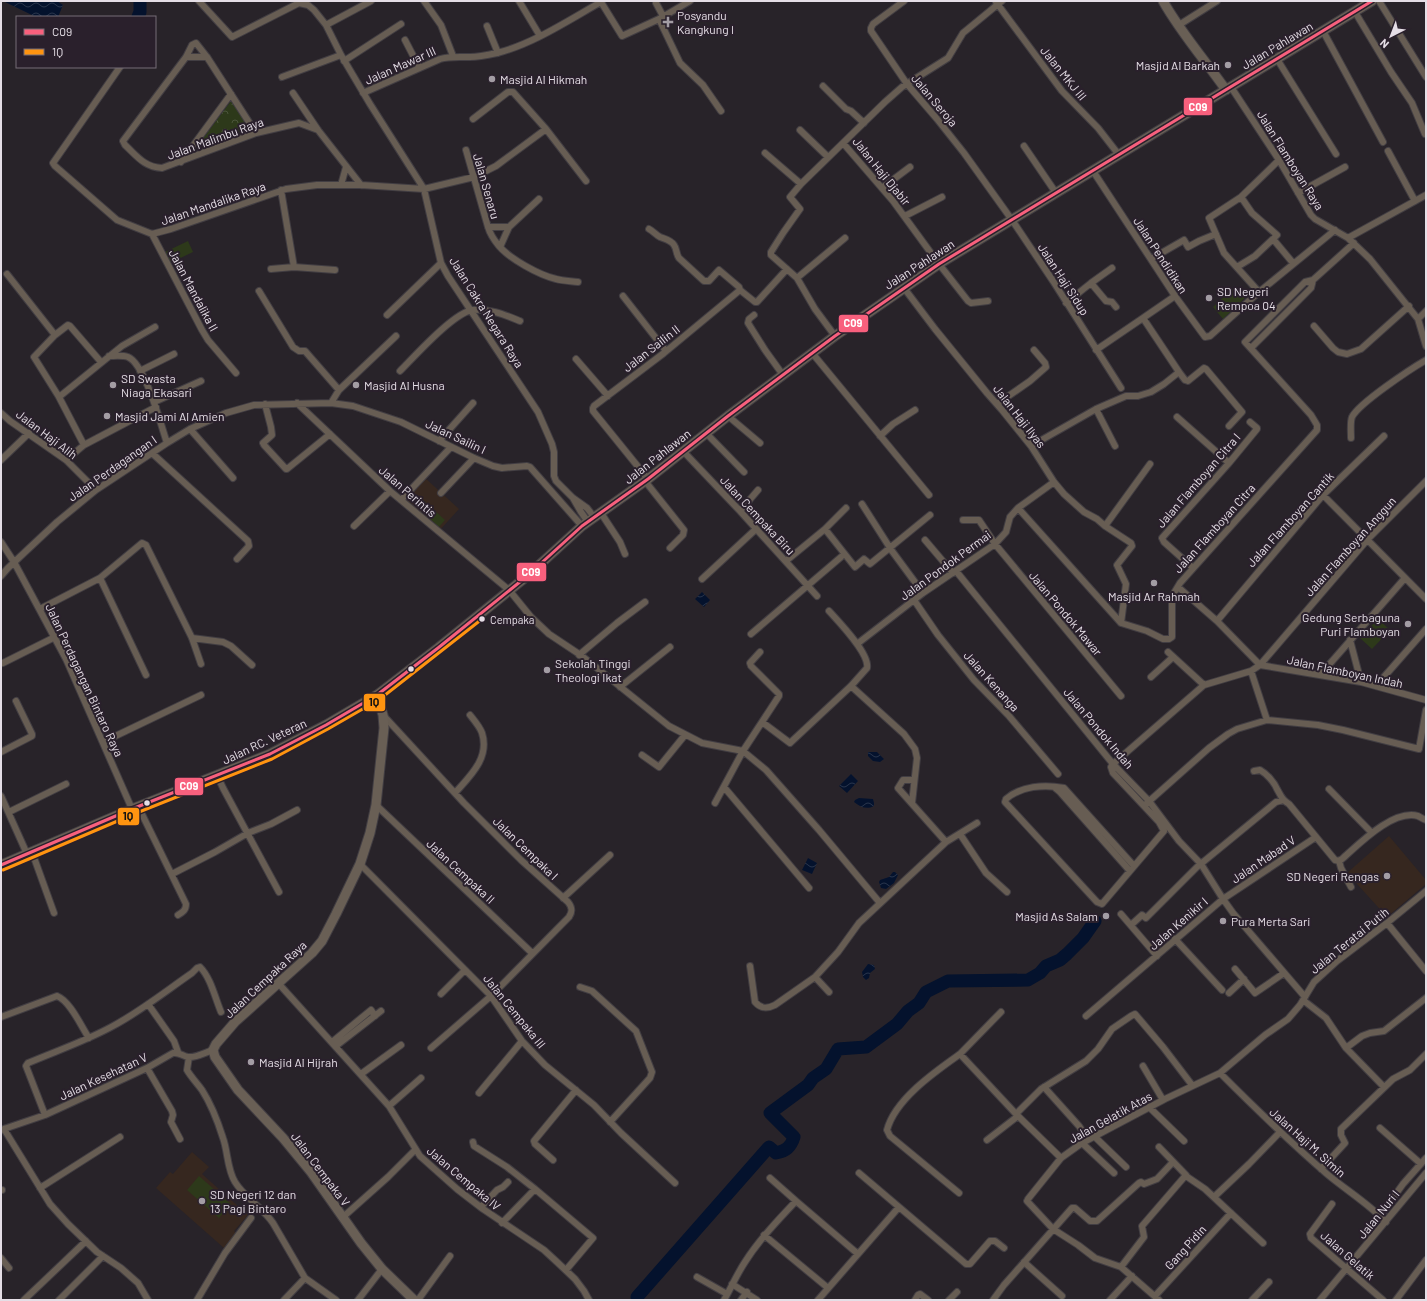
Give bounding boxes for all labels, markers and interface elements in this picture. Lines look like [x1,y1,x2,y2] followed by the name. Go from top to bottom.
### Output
[677,8,734,36] place label: Posyandu Kangkung I
[16,16,156,68] legend
[662,16,674,28] marker: Posyandu Kangkung I
[1371,16,1411,56] north arrow
[1239,18,1315,72] street label: Jalan Pahlawan
[52,24,72,38] text: C09
[1377,37,1391,51] text: N
[362,43,438,87] street label: Jalan Mawar III
[1038,43,1090,103] street label: Jalan MKJ III
[52,44,63,58] text: 1Q
[1136,58,1220,72] place label: Masjid Al Barkah
[1223,60,1233,70] marker: Masjid Al Barkah
[909,71,961,129] street label: Jalan Seroja
[500,72,587,86] place label: Masjid Al Hikmah
[487,74,497,84] marker: Masjid Al Hikmah
[1183,97,1213,116] line badge: C09
[1189,100,1208,113] text: C09
[1255,108,1327,212] street label: Jalan Flamboyan Raya
[165,114,265,162] street label: Jalan Malimbu Raya
[850,134,914,208] street label: Jalan Haji Djabir
[471,152,503,220] street label: Jalan Senaru
[159,179,267,227] street label: Jalan Mandalika Raya
[1131,214,1191,296] street label: Jalan Pendidikan
[881,236,957,292] street label: Jalan Pahlawan
[1036,240,1092,318] street label: Jalan Haji Sidup
[166,247,222,333] street label: Jalan Mandalika II
[447,254,527,370] street label: Jalan Cakra Negara Raya
[1217,284,1276,312] place label: SD Negeri Rempoa 04
[1204,293,1214,303] marker: SD Negeri Rempoa 04
[838,314,869,333] line badge: C09
[844,316,863,329] text: C09
[620,322,682,374] street label: Jalan Sailin II
[121,371,192,399] place label: SD Swasta Niaga Ekasari
[364,378,445,392] place label: Masjid Al Husna
[108,380,118,390] marker: SD Swasta Niaga Ekasari
[351,380,361,390] marker: Masjid Al Husna
[991,382,1049,451] street label: Jalan Haji Ilyas
[14,407,80,461] street label: Jalan Haji Alih
[115,409,224,423] place label: Masjid Jami Al Amien
[102,411,112,421] marker: Masjid Jami Al Amien
[424,416,488,456] street label: Jalan Sailin I
[621,426,693,486] street label: Jalan Pahlawan
[1153,430,1243,530] street label: Jalan Flamboyan Citra I
[65,432,159,504] street label: Jalan Perdagangan I
[377,462,440,520] street label: Jalan Perintis
[1244,469,1336,569] street label: Jalan Flamboyan Cantik
[718,473,798,557] street label: Jalan Cempaka Biru
[1170,481,1258,575] street label: Jalan Flamboyan Citra
[1302,493,1398,599] street label: Jalan Flamboyan Anggun
[897,527,993,603] street label: Jalan Pondok Permai
[516,562,547,582] line badge: C09
[522,565,541,578] text: C09
[1027,568,1106,659] street label: Jalan Pondok Mawar
[1149,578,1159,588] marker: Masjid Ar Rahmah
[1108,589,1200,603] place label: Masjid Ar Rahmah
[43,601,127,759] street label: Jalan Perdagangan Bintaro Raya
[1302,610,1400,638] place label: Gedung Serbaguna Puri Flamboyan
[490,613,534,626] place label: Cempaka
[477,614,487,624] marker: Cempaka
[1403,619,1413,629] marker: Gedung Serbaguna Puri Flamboyan
[961,648,1023,714] street label: Jalan Kenanga
[1286,652,1404,690] street label: Jalan Flamboyan Indah
[555,656,631,684] place label: Sekolah Tinggi Theologi Ikat
[406,664,416,674] unlabelled marker
[542,665,552,675] marker: Sekolah Tinggi Theologi Ikat
[1061,685,1137,771] street label: Jalan Pondok Indah
[363,693,386,712] line badge: 1Q
[369,695,380,708] text: 1Q
[220,715,308,767] street label: Jalan RC. Veteran
[174,777,204,796] line badge: C09
[180,779,199,792] text: C09
[142,798,152,808] unlabelled marker
[117,807,140,826] line badge: 1Q
[123,809,134,822] text: 1Q
[491,814,561,882] street label: Jalan Cempaka I
[1228,832,1298,886] street label: Jalan Mabad V
[424,836,498,906] street label: Jalan Cempaka II
[1287,869,1379,883] place label: SD Negeri Rengas
[1382,871,1392,881] marker: SD Negeri Rengas
[1146,894,1210,952] street label: Jalan Kenikir I
[1307,904,1391,976] street label: Jalan Teratai Putih
[1015,909,1098,923] place label: Masjid As Salam
[1101,911,1111,921] marker: Masjid As Salam
[1231,914,1310,928] place label: Pura Merta Sari
[1218,916,1228,926] marker: Pura Merta Sari
[221,938,309,1020] street label: Jalan Cempaka Raya
[481,971,549,1051] street label: Jalan Cempaka III
[57,1049,149,1103] street label: Jalan Kesehatan V
[259,1055,338,1069] place label: Masjid Al Hijrah
[246,1057,256,1067] marker: Masjid Al Hijrah
[1066,1088,1154,1146] street label: Jalan Gelatik Atas
[1267,1104,1349,1180] street label: Jalan Haji M. Simin
[289,1129,353,1209] street label: Jalan Cempaka V
[424,1143,504,1213] street label: Jalan Cempaka IV
[210,1187,296,1215] place label: SD Negeri 12 dan 13 Pagi Bintaro
[1354,1187,1402,1241] street label: Jalan Nuri I
[197,1196,207,1206] marker: SD Negeri 12 dan 13 Pagi Bintaro
[1161,1222,1209,1272] street label: Gang Pidin
[1318,1228,1378,1282] street label: Jalan Gelatik

